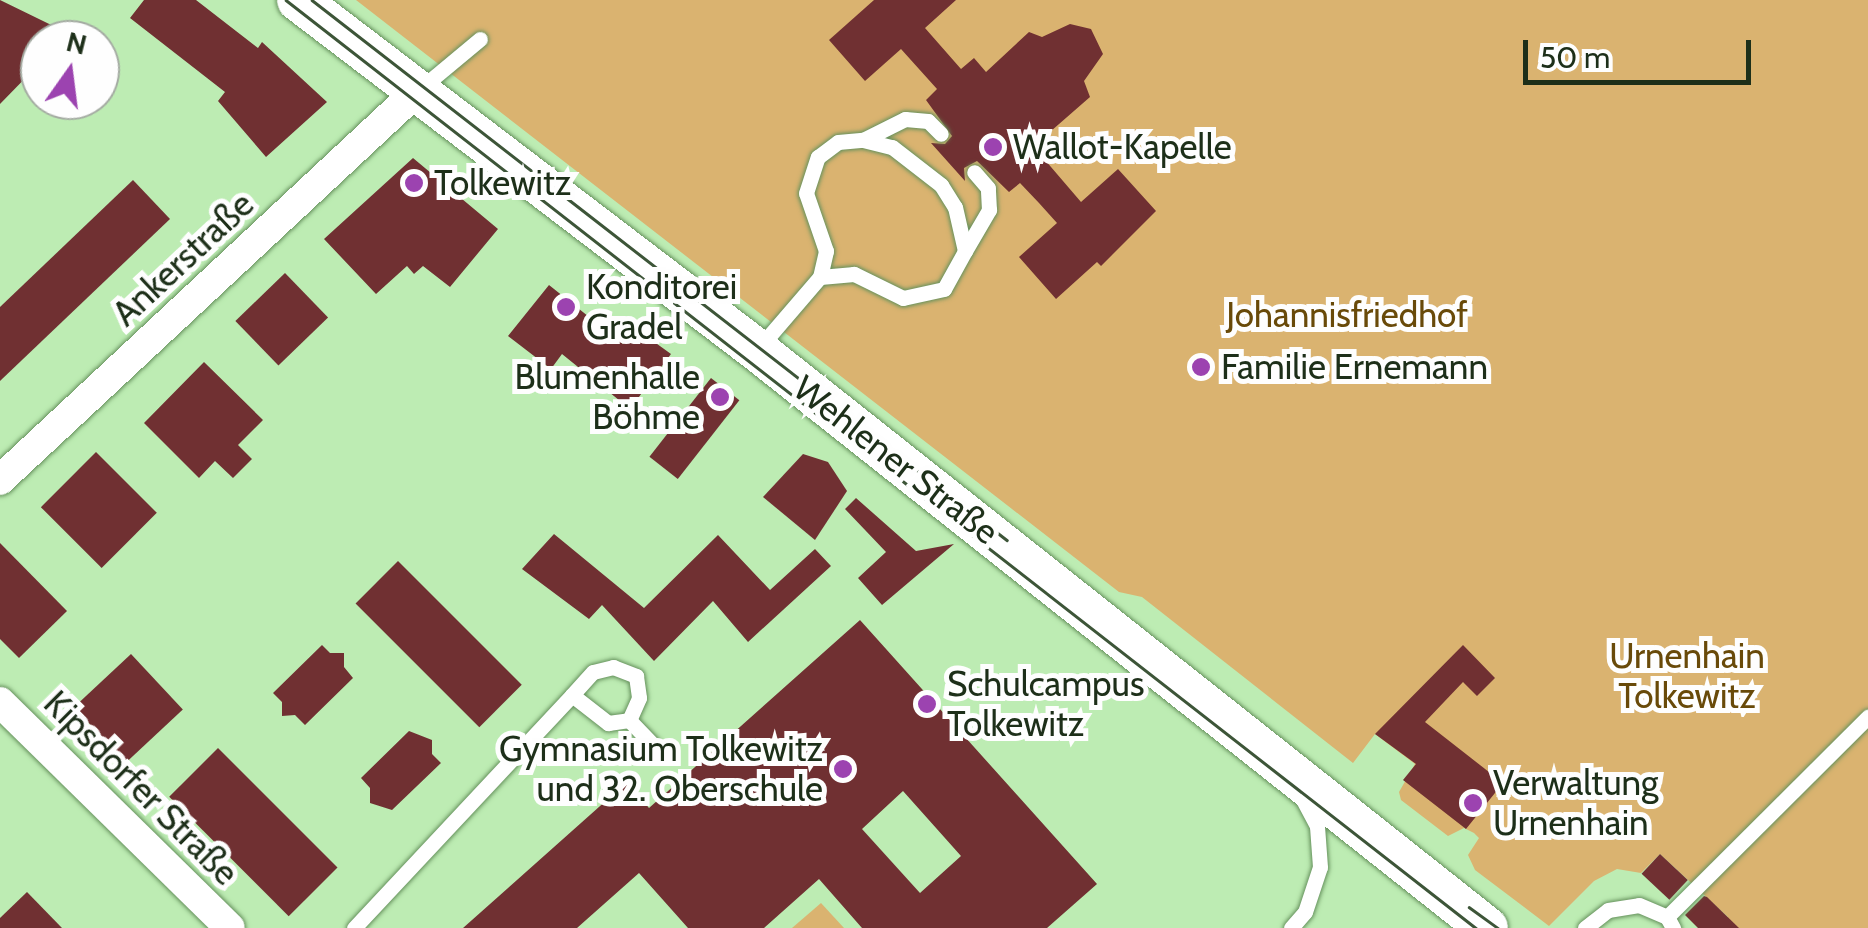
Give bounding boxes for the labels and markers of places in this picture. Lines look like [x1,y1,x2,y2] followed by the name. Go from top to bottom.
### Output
[1013,126,1232,168] place label: Wallot-Kapelle
[982,136,1004,158] marker: Wallot-Kapelle
[434,162,571,204] place label: Tolkewitz
[403,172,425,194] marker: Tolkewitz
[586,266,737,348] place label: Konditorei Gradel
[555,296,577,318] marker: Konditorei Gradel
[1221,346,1488,388] place label: Familie Ernemann
[515,356,700,438] place label: Blumenhalle Böhme
[1190,356,1212,378] marker: Familie Ernemann
[709,386,731,408] marker: Blumenhalle Böhme
[947,663,1144,745] place label: Schulcampus Tolkewitz
[916,693,938,715] marker: Schulcampus Tolkewitz
[499,728,823,810] place label: Gymnasium Tolkewitz und 32. Oberschule
[832,758,854,780] marker: Gymnasium Tolkewitz und 32. Oberschule
[1493,762,1658,844] place label: Verwaltung Urnenhain
[1462,792,1484,814] marker: Verwaltung Urnenhain

